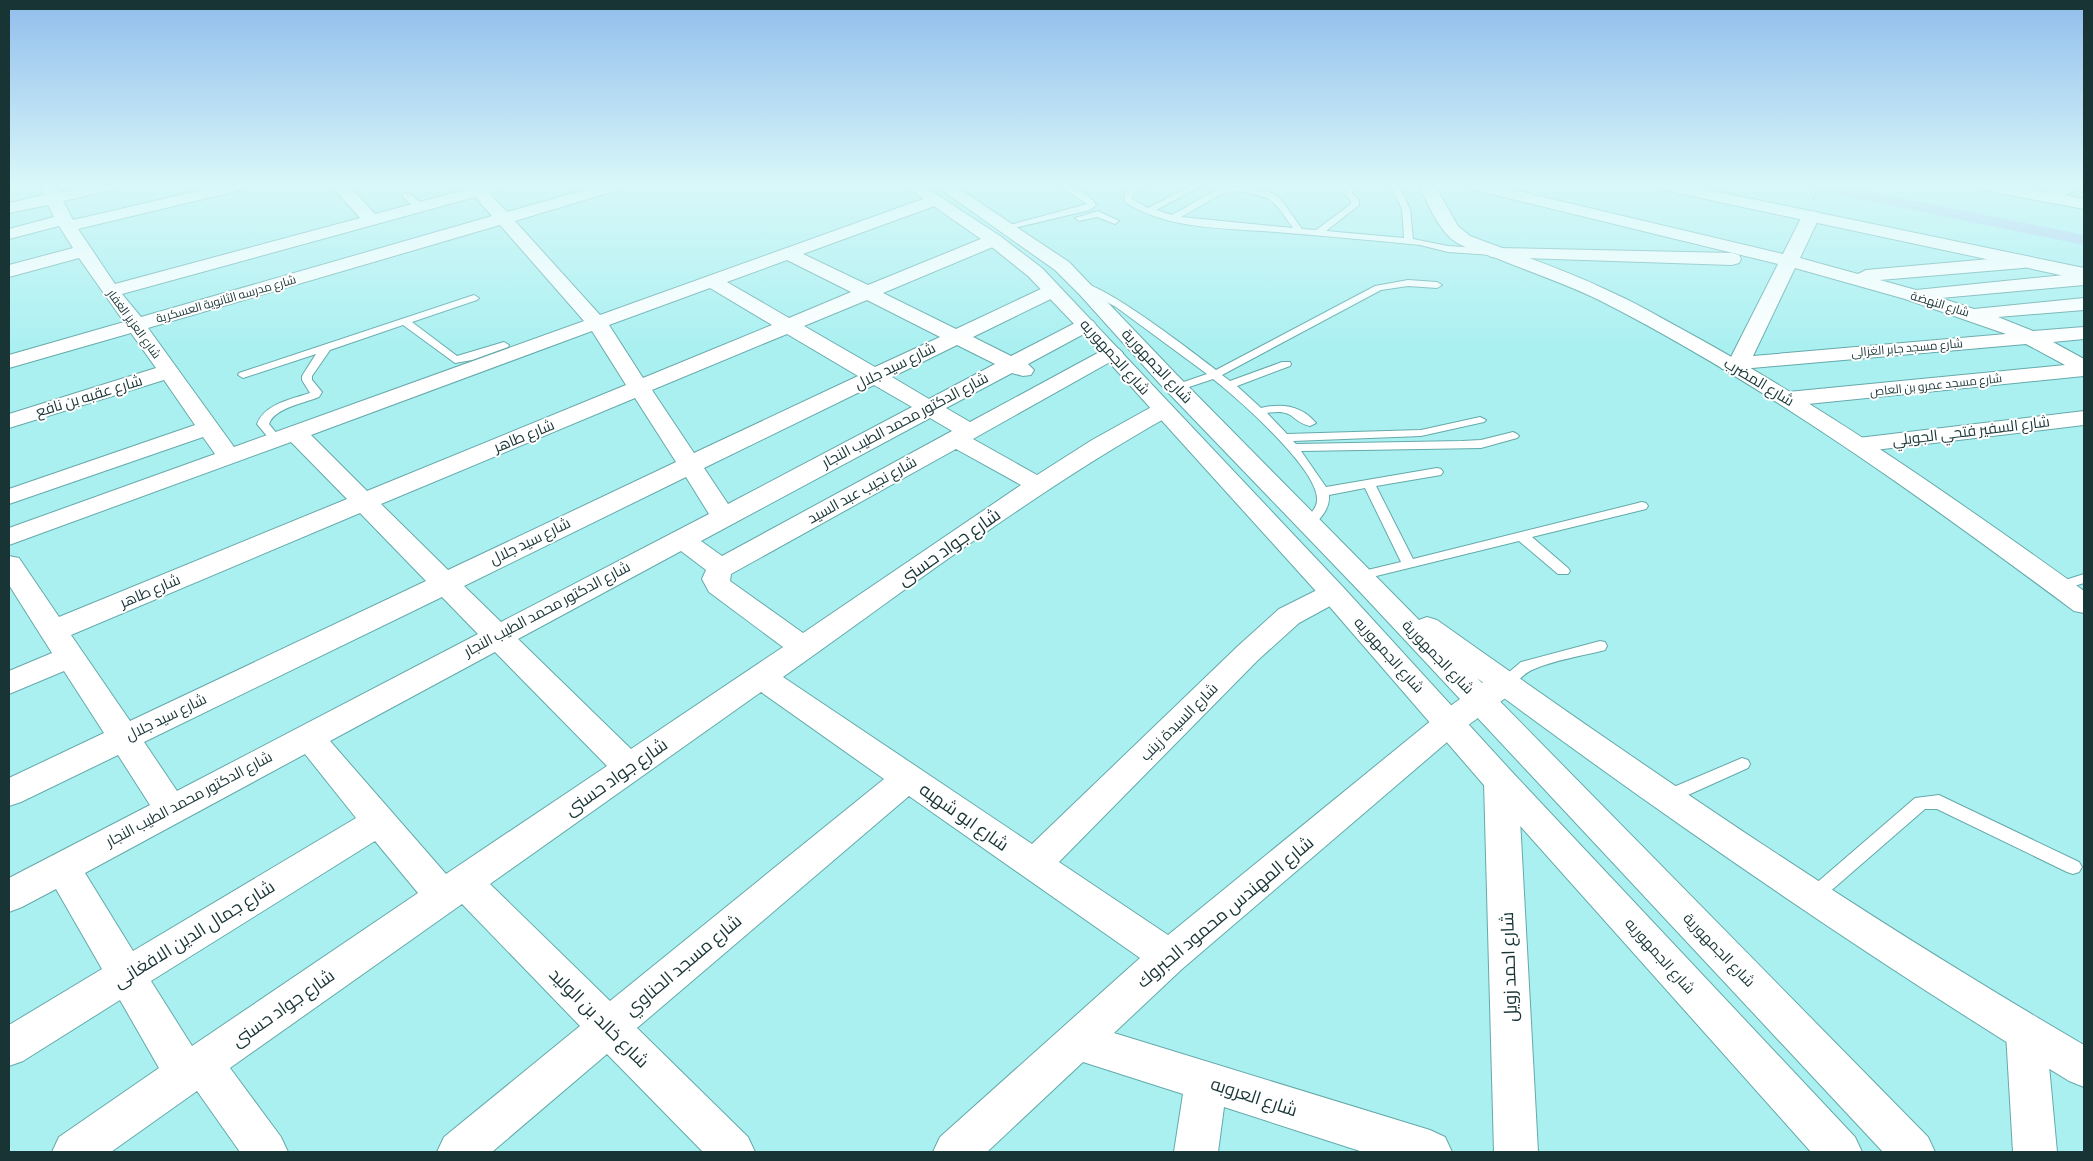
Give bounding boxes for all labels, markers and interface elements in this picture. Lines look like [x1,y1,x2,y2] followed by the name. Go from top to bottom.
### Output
[154,272,298,327] street label: شارع مدرسه الثانوية العسكرية
[103,286,164,362] street label: شارع العزيز الغفار
[1909,288,1971,321] street label: شارع النهضة
[1075,316,1153,400] street label: شارع الجمهوريه
[1116,326,1195,408] street label: شارع الجمهورية
[1851,336,1964,361] street label: شارع مسجد جابر الغزالى
[852,340,939,395] street label: شارع سيد جلال
[1720,355,1797,412] street label: شارع المضرب
[818,369,992,474] street label: شارع الدكتور محمد الطيب النجار
[1869,371,2003,400] street label: شارع مسجد عمرو بن العاص
[34,372,145,423] street label: شارع عقبه بن نافع
[1891,413,2051,453] street label: شارع السفير فتحي الجويلي
[490,417,558,459] street label: شارع طاهر
[805,453,921,529] street label: شارع نجيب عبد السيد
[894,504,1005,592] street label: شارع جواد حسنى
[487,515,574,570] street label: شارع سيد جلال
[460,558,634,663] street label: شارع الدكتور محمد الطيب النجار
[117,571,184,614] street label: شارع طاهر
[1349,614,1427,698] street label: شارع الجمهوريه
[1397,617,1477,699] street label: شارع الجمهورية
[1137,680,1223,766] street label: شارع السيدة زينب
[123,691,210,746] street label: شارع سيد جلال
[561,734,672,822] street label: شارع جواد حسنى
[102,748,276,853] street label: شارع الدكتور محمد الطيب النجار
[914,779,1012,857] street label: شارع ابو شهبه
[1133,832,1319,993] street label: شارع المهندس محمود الحبروك
[110,876,279,993] street label: شارع جمال الدين الافغانى
[621,910,748,1023] street label: شارع مسجد الحناوي
[1678,910,1758,992] street label: شارع الجمهورية
[1497,912,1523,1022] street label: شارع احمد زويل
[1620,915,1698,999] street label: شارع الجمهوريه
[544,964,653,1073] street label: شارع خالد بن الوليد
[228,965,339,1053] street label: شارع جواد حسنى
[1208,1074,1300,1122] street label: شارع العروبه

